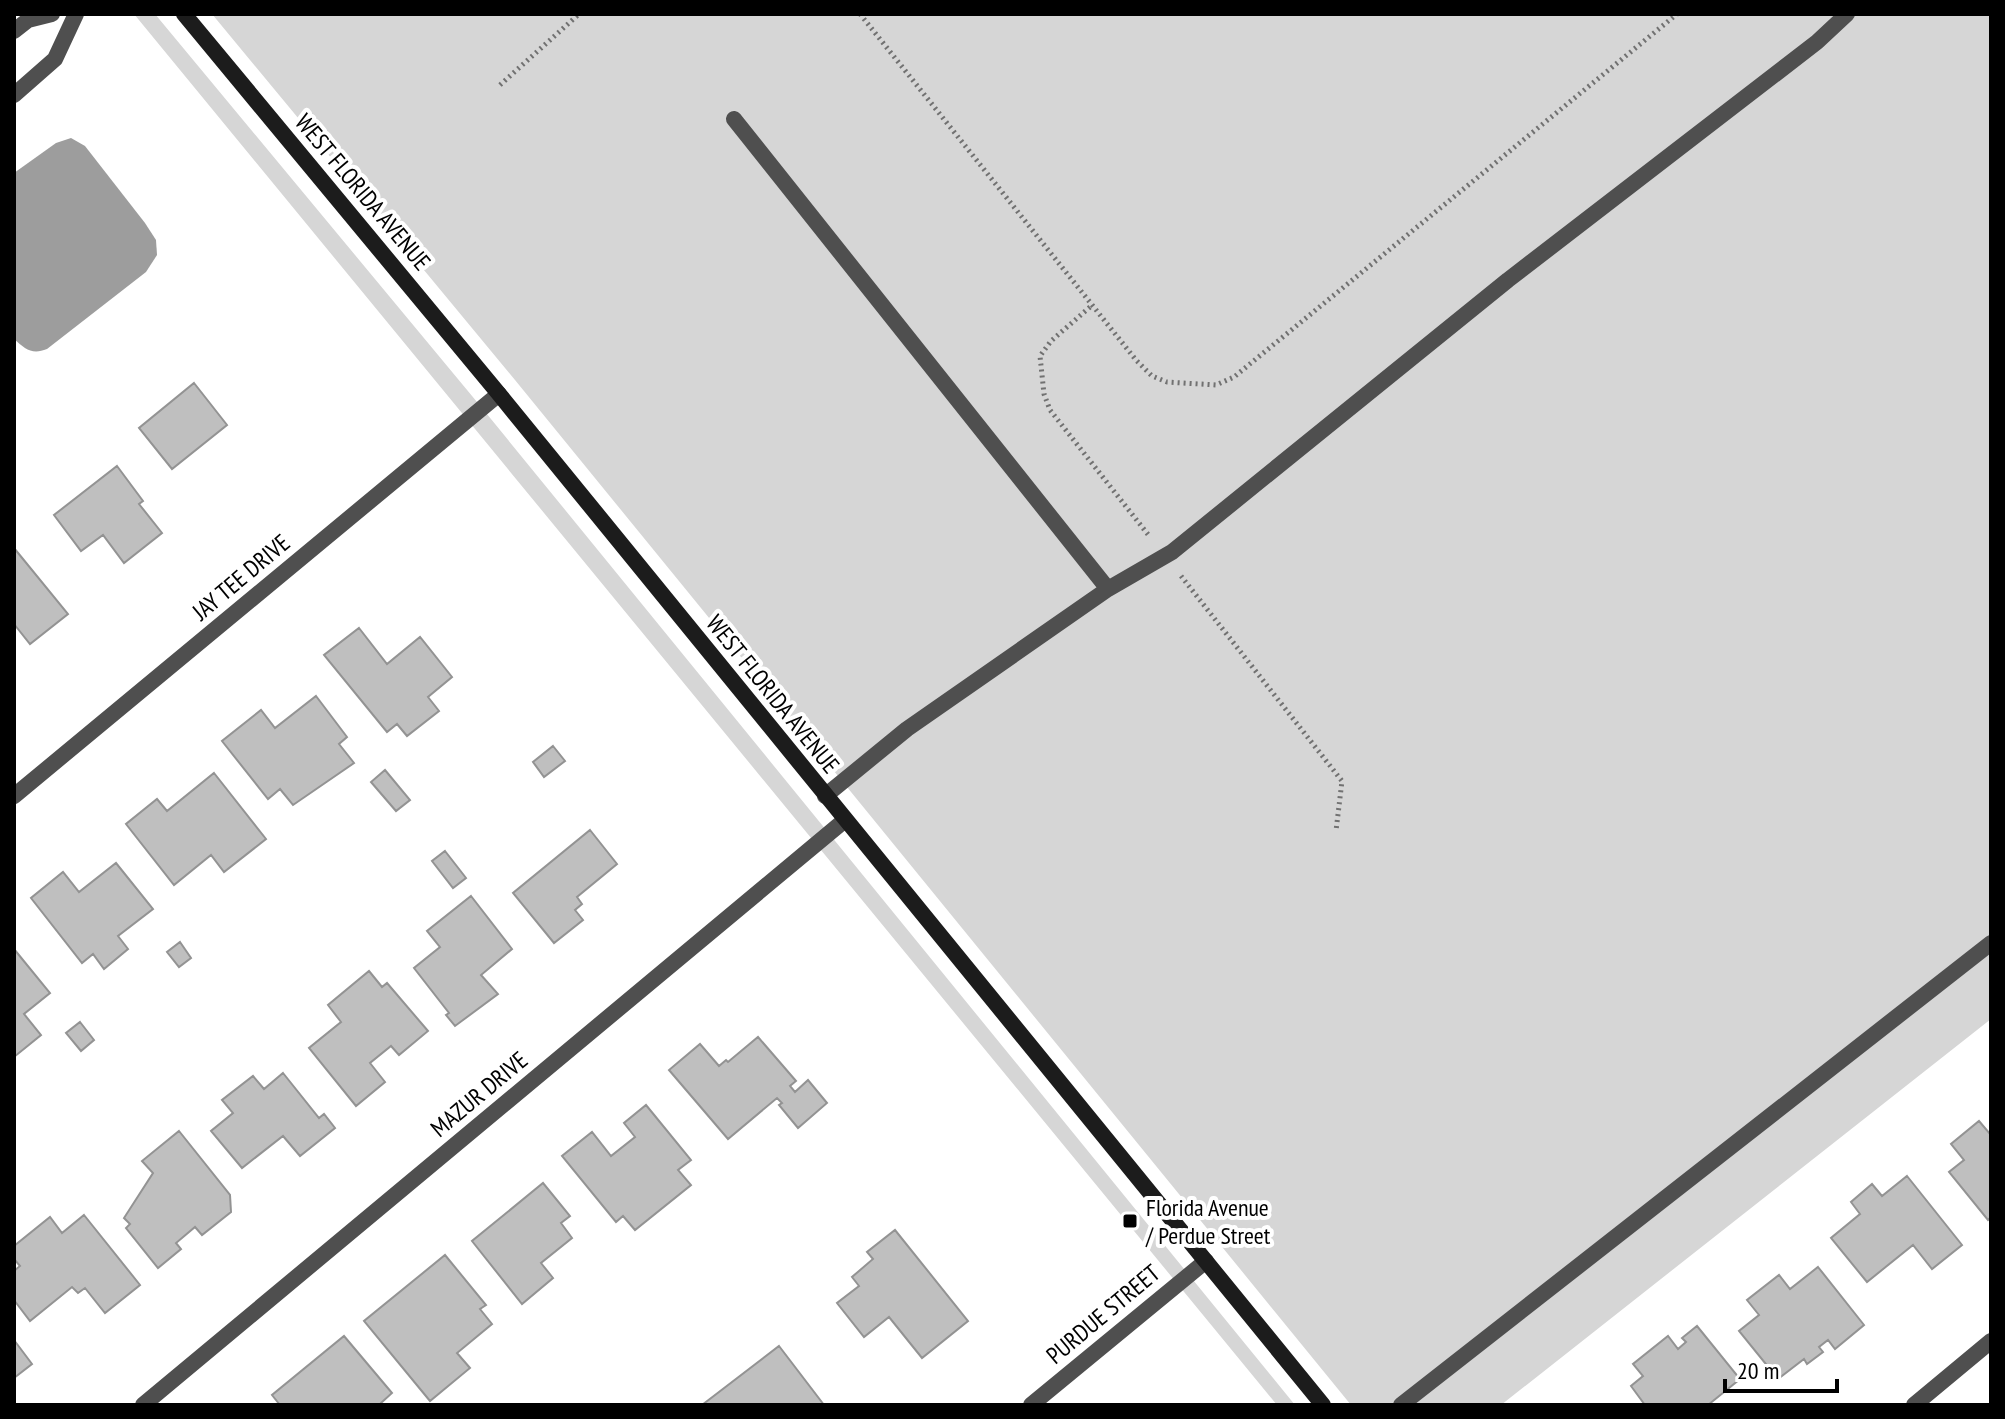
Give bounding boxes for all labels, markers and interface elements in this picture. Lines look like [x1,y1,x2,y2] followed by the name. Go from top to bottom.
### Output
[288,107,438,277] street label: WEST FLORIDA AVENUE
[185,527,296,628] street label: JAY TEE DRIVE
[700,608,846,780] street label: WEST FLORIDA AVENUE
[424,1044,534,1144] street label: MAZUR DRIVE
[1145,1192,1271,1251] place label: Florida Avenue / Perdue Street
[1121,1212,1139,1230] marker: Florida Avenue / Perdue Street
[1040,1257,1166,1371] street label: PURDUE STREET
[1725,1343,1837,1393] scale bar
[1737,1355,1779,1386] text: 20 m

